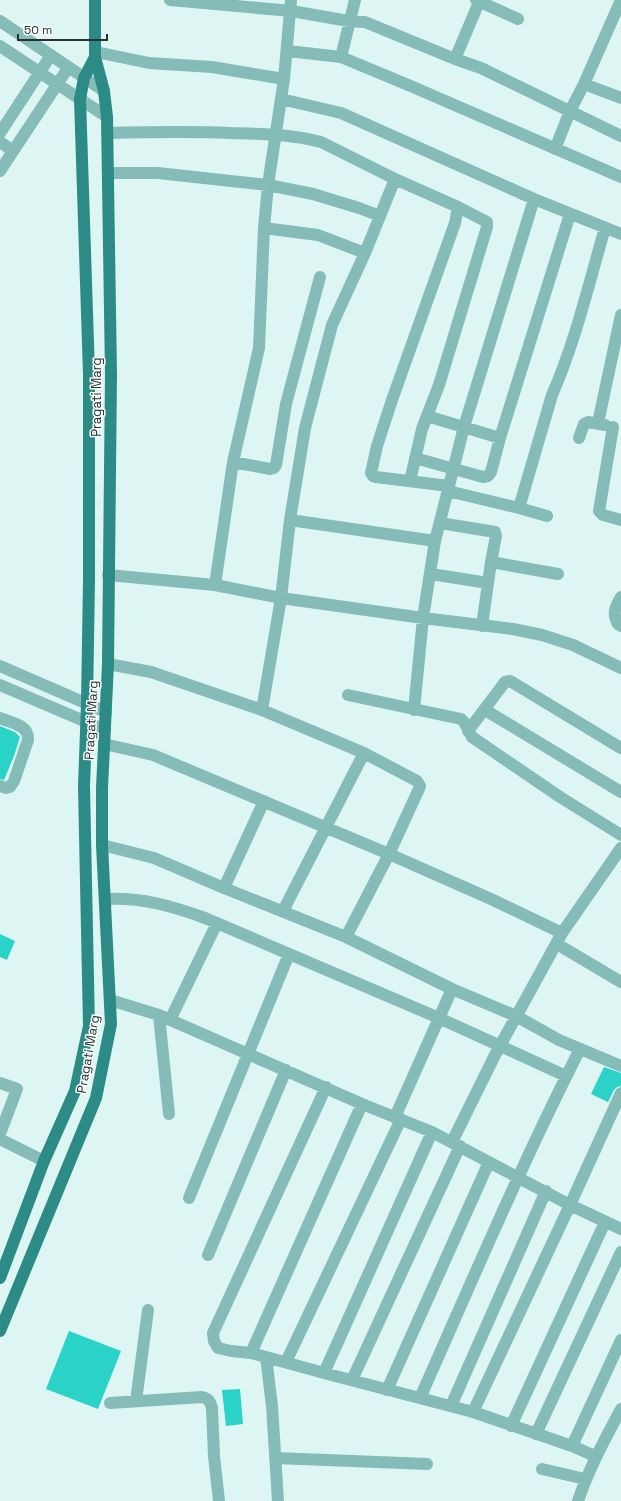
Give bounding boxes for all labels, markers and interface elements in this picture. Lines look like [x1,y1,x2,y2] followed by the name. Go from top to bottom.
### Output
[18,16,107,42] scale bar
[24,22,52,38] text: 50 m
[88,357,105,437] street label: Pragati Marg
[80,680,102,760] street label: Pragati Marg
[73,1013,103,1095] street label: Pragati Marg

